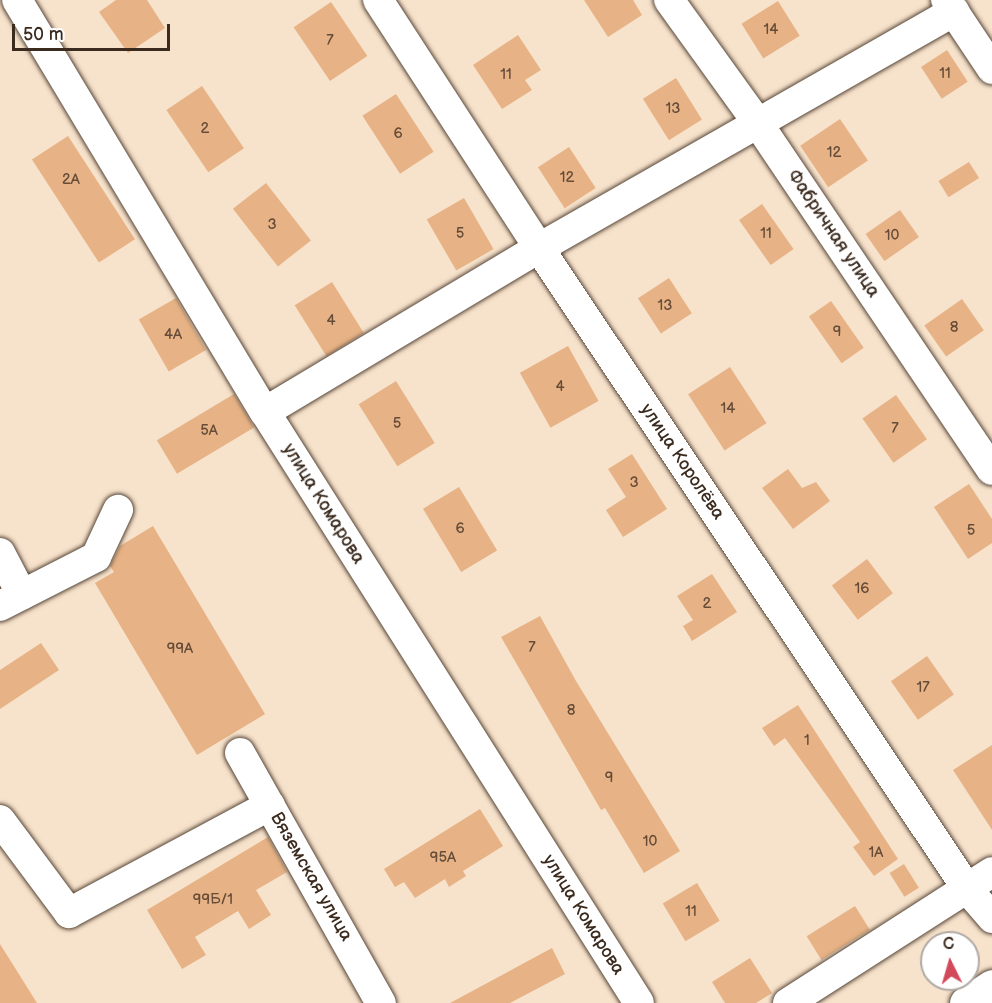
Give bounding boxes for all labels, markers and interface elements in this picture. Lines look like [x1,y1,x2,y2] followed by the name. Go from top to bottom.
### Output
[15,12,172,50] scale bar
[764,21,778,39] house number: 14
[23,24,64,45] text: 50 m
[326,32,334,50] house number: 7
[939,65,951,83] house number: 11
[500,66,512,84] house number: 11
[665,100,681,118] house number: 13
[201,120,209,138] house number: 2
[393,125,403,143] house number: 6
[827,144,841,162] house number: 12
[782,166,884,302] street label: Фабричная улица
[560,169,574,187] house number: 12
[62,171,80,189] house number: 2А
[267,216,277,234] house number: 3
[456,225,464,243] house number: 5
[760,225,772,243] house number: 11
[885,227,899,245] house number: 10
[657,297,673,315] house number: 13
[326,312,336,330] house number: 4
[950,319,958,337] house number: 8
[833,323,841,341] house number: 9
[164,326,182,344] house number: 4А
[555,378,565,396] house number: 4
[635,400,729,524] street label: улица Королёва
[721,400,735,418] house number: 14
[393,415,401,433] house number: 5
[891,420,899,438] house number: 7
[200,422,218,440] house number: 5А
[277,440,369,568] street label: улица Комарова
[629,474,639,492] house number: 3
[455,520,465,538] house number: 6
[967,522,975,540] house number: 5
[855,580,869,598] house number: 16
[703,595,711,613] house number: 2
[528,639,536,657] house number: 7
[167,640,193,658] house number: 99А
[916,679,930,697] house number: 17
[567,702,575,720] house number: 8
[804,732,810,750] house number: 1
[605,769,613,787] house number: 9
[265,809,357,945] street label: Вяземская улица
[643,833,657,851] house number: 10
[869,844,883,862] house number: 1А
[430,849,456,867] house number: 95А
[537,851,629,979] street label: улица Комарова
[193,891,233,909] house number: 99Б/1
[685,903,697,921] house number: 11
[920,931,980,991] north arrow
[942,935,955,955] text: С

